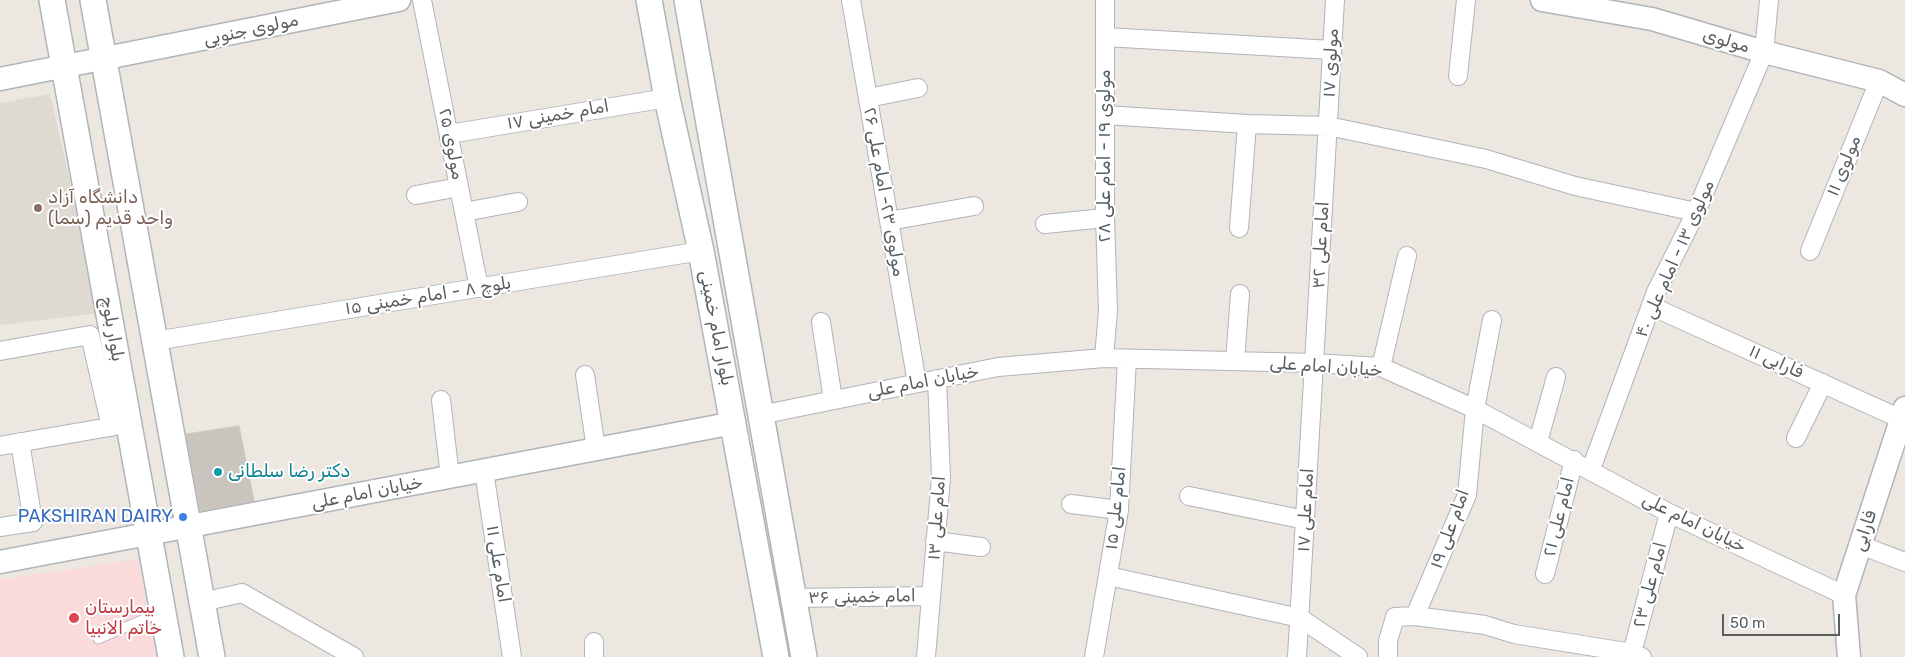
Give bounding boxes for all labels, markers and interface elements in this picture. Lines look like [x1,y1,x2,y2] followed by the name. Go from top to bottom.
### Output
[201,9,301,51] street label: مولوی جنوبی
[1700,24,1752,58] street label: مولوی
[1318,28,1344,98] street label: مولوی ۱۷
[1094,69,1116,243] street label: مولوی ۱۹ - امام علی ۲۸
[505,95,611,135] street label: امام خمینی ۱۷
[433,106,469,182] street label: مولوی ۲۵
[858,106,910,278] street label: مولوی ۲۳- امام علی ۲۶
[1822,133,1866,199] street label: مولوی ۱۱
[1631,177,1719,341] street label: مولوی ۱۳ - امام علی ۴۰
[48,187,173,230] place label: دانشگاه آزاد واحد قدیم (سما)
[1308,201,1334,289] street label: امام علی ۳۲
[32,202,44,214] marker: دانشگاه آزاد واحد قدیم (سما)
[694,268,738,388] street label: بلوار امام خمینی
[343,272,513,320] street label: بلوچ ۸ - امام خمینی ۱۵
[96,295,128,363] street label: بلوار بلوچ
[1745,341,1807,383] street label: فارابی ۱۱
[1269,352,1383,382] street label: خیابان امام علی
[865,361,981,403] street label: خیابان امام علی
[228,461,350,483] place label: دکتر رضا سلطانی
[1101,465,1131,551] street label: امام علی ۱۵
[212,466,224,478] marker: دکتر رضا سلطانی
[1293,467,1319,553] street label: امام علی ۱۷
[309,472,425,514] street label: خیابان امام علی
[923,475,951,561] street label: امام علی ۱۳
[1539,475,1579,559] street label: امام علی ۲۱
[1426,486,1474,572] street label: امام علی ۱۹
[1638,489,1750,557] street label: خیابان امام علی
[18,506,173,528] place label: PAKSHIRAN DAIRY
[1848,508,1882,554] street label: فارابی
[177,511,189,523] marker: PAKSHIRAN DAIRY
[481,524,515,604] street label: امام علی ۱۱
[1628,540,1672,630] street label: امام علی ۲۳
[808,585,916,609] street label: امام خمینی ۳۶
[85,597,162,640] place label: بیمارستان خاتم الانبیا
[1725,604,1842,636] scale bar
[67,611,81,625] marker: بیمارستان خاتم الانبیا
[1730,614,1765,632] text: 50 m

